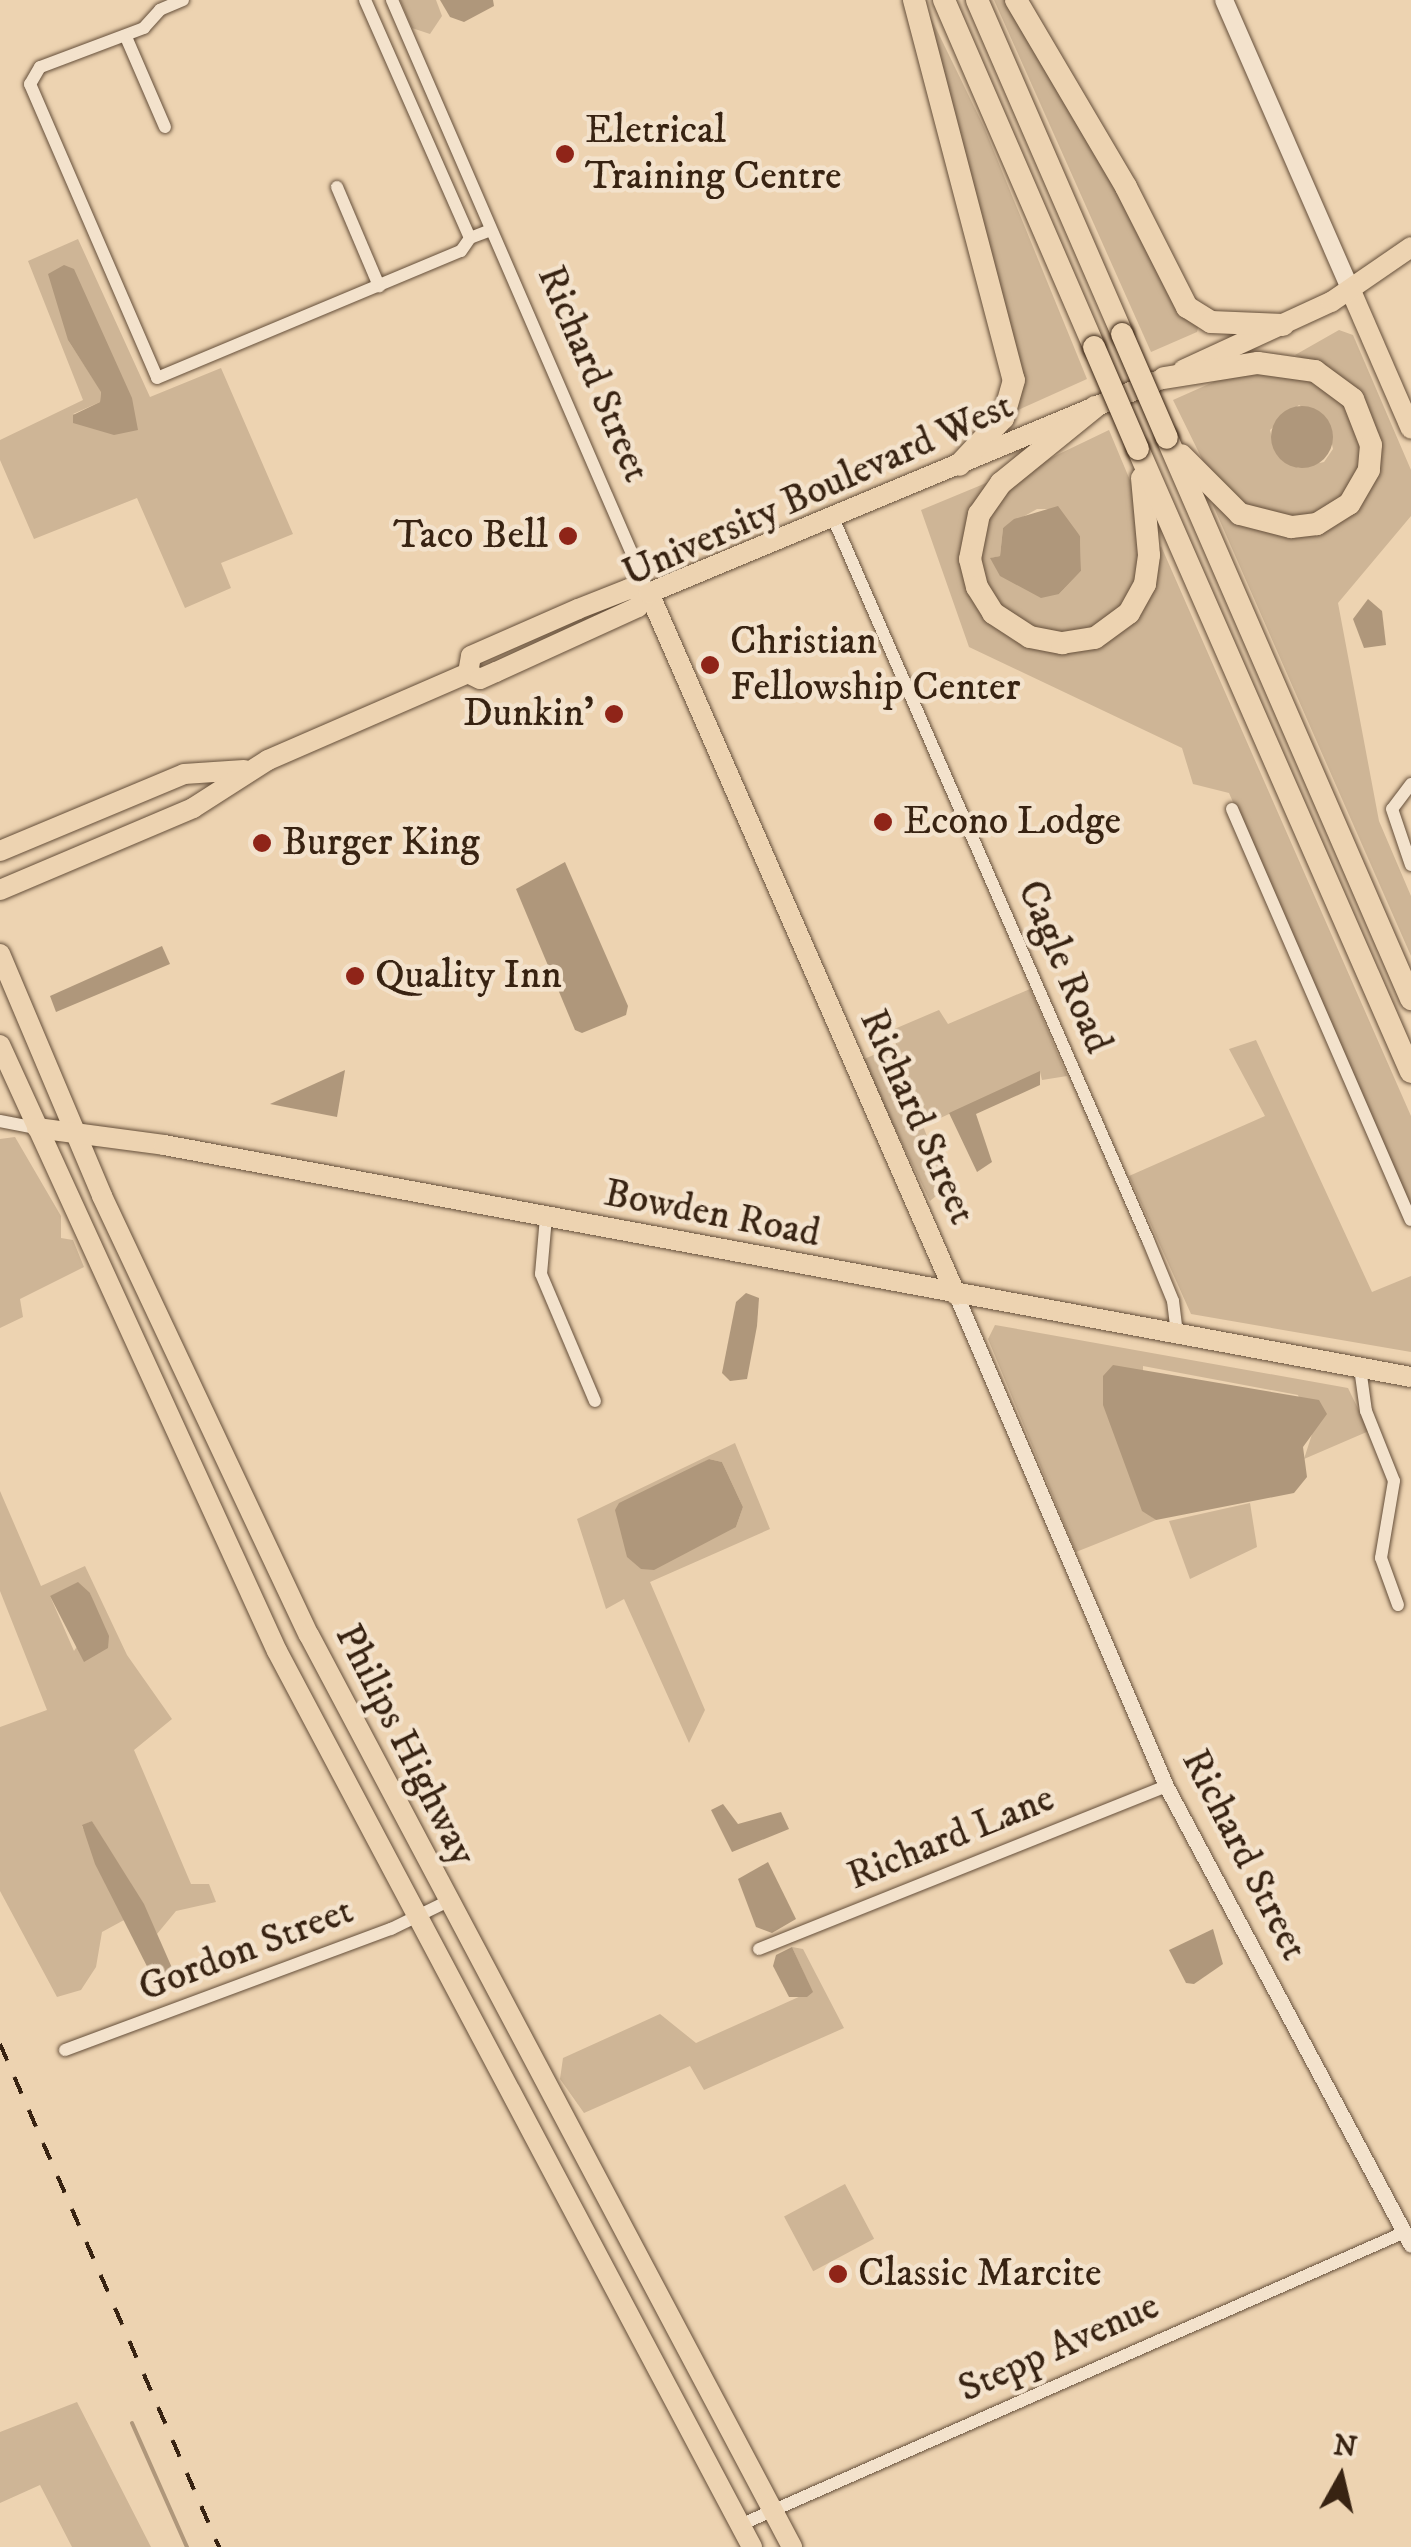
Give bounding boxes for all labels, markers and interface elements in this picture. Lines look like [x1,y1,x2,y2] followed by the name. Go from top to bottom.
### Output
[585,107,842,201] place label: Eletrical Training Centre
[554,143,576,165] marker: Eletrical Training Centre
[526,259,660,489] street label: Richard Street
[616,382,1020,598] street label: University Boulevard West
[393,512,548,560] place label: Taco Bell
[557,525,579,547] marker: Taco Bell
[730,618,1020,712] place label: Christian Fellowship Center
[699,654,721,676] marker: Christian Fellowship Center
[463,690,594,738] place label: Dunkin'
[603,703,625,725] marker: Dunkin'
[903,798,1121,846] place label: Econo Lodge
[872,811,894,833] marker: Econo Lodge
[282,819,480,867] place label: Burger King
[251,832,273,854] marker: Burger King
[1006,873,1122,1061] street label: Cagle Road
[375,952,562,1000] place label: Quality Inn
[344,965,366,987] marker: Quality Inn
[848,1002,986,1232] street label: Richard Street
[600,1170,824,1258] street label: Bowden Road
[324,1616,486,1874] street label: Philips Highway
[1170,1742,1318,1968] street label: Richard Street
[841,1775,1061,1901] street label: Richard Lane
[132,1887,360,2013] street label: Gordon Street
[858,2250,1101,2298] place label: Classic Marcite
[827,2263,849,2285] marker: Classic Marcite
[951,2282,1167,2414] street label: Stepp Avenue
[1291,2427,1391,2527] north arrow
[1331,2428,1359,2466] text: N

